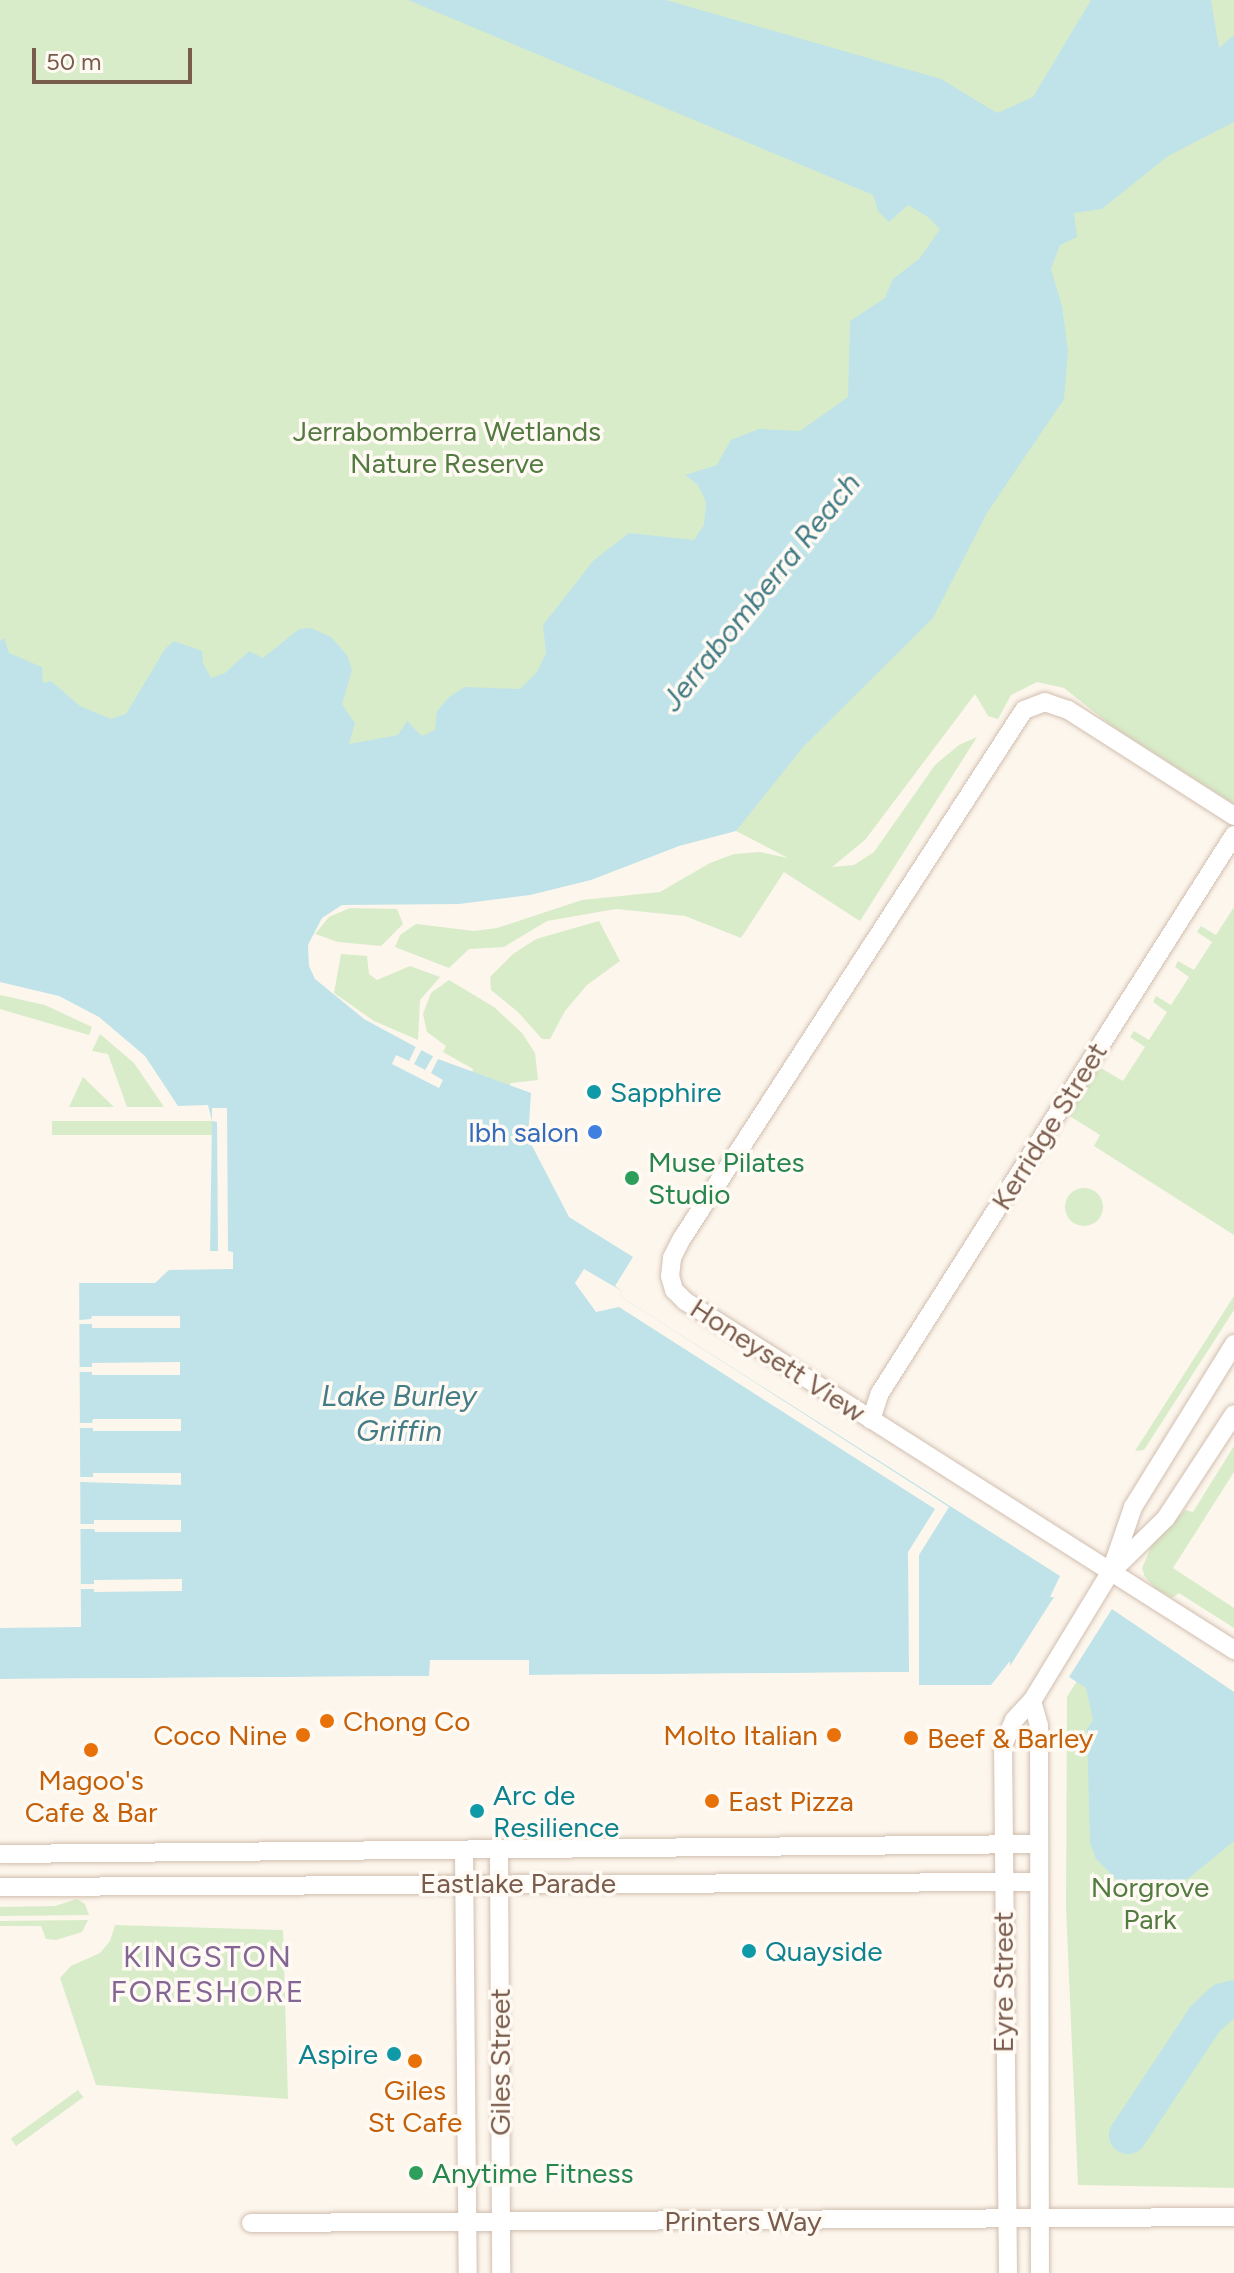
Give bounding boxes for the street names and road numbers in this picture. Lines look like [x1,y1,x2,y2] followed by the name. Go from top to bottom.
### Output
[984,1036,1114,1216] street label: Kerridge Street
[684,1291,872,1429] street label: Honeysett View
[420,1866,616,1900] street label: Eastlake Parade
[986,1911,1020,2053] street label: Eyre Street
[483,1988,517,2136] street label: Giles Street
[664,2204,822,2238] street label: Printers Way

